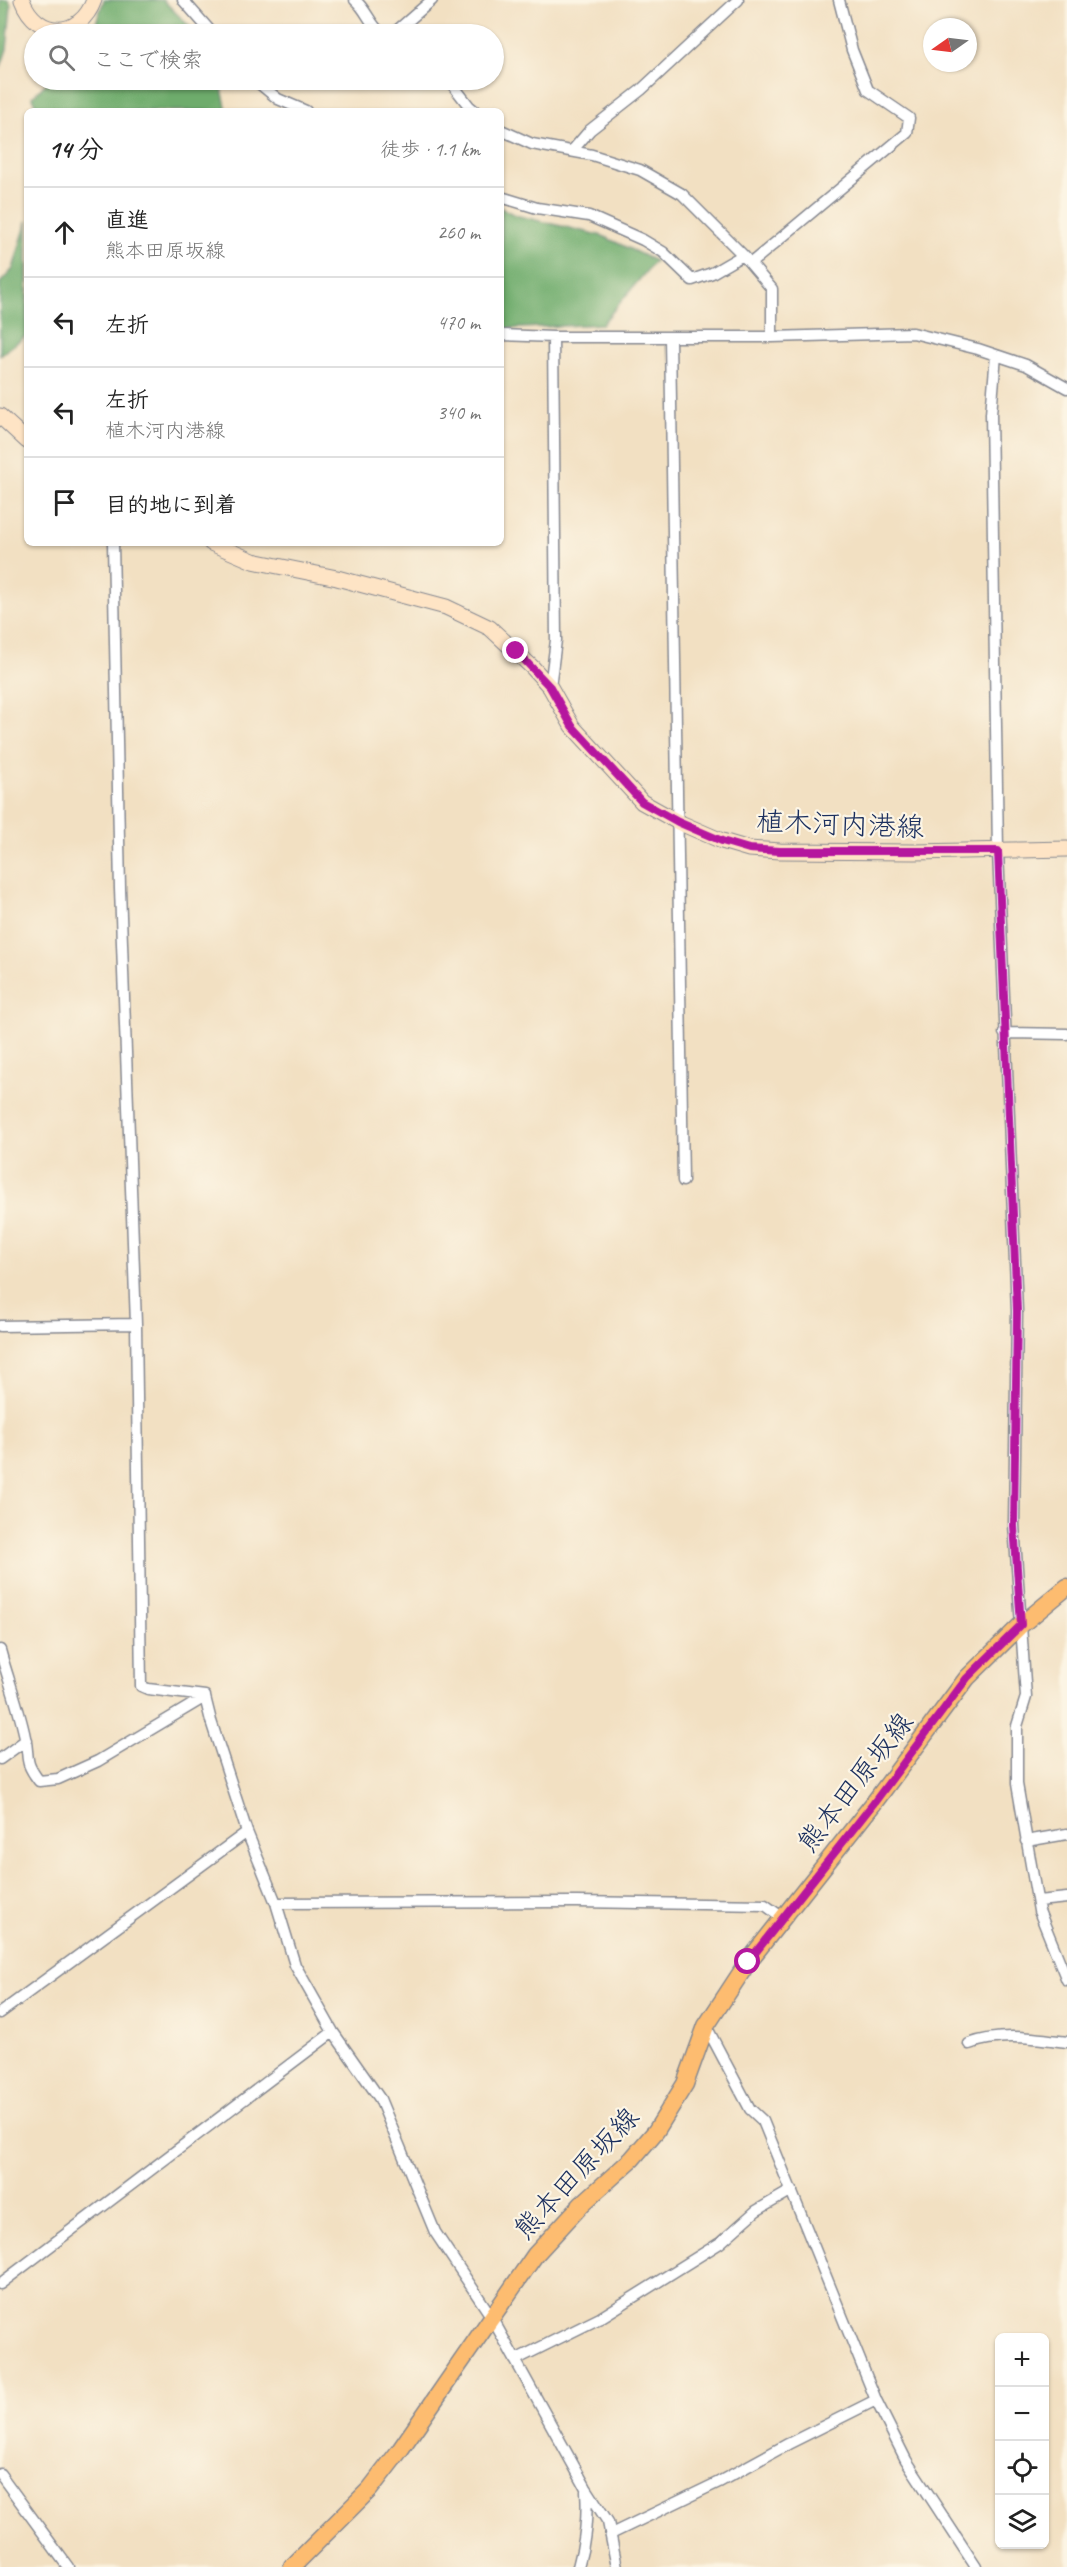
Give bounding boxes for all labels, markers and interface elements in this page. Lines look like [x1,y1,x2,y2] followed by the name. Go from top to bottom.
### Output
[923,18,977,72] north arrow
[24,24,504,90] search box
[45,41,78,74] icon: search
[93,46,203,74] text: ここで検索
[48,133,104,166] text: 14 分
[380,137,480,162] text: 徒歩 · 1.1 km
[105,206,149,234] text: 直進
[48,216,81,249] icon: ahead
[437,220,480,245] text: 260 m
[105,238,225,263] text: 熊本田原坂線
[48,306,81,339] icon: left
[437,310,480,335] text: 470 m
[105,311,149,339] text: 左折
[105,386,149,414] text: 左折
[48,396,81,429] icon: left
[437,400,480,425] text: 340 m
[105,418,225,443] text: 植木河内港線
[48,486,81,519] icon: arrive
[105,491,237,519] text: 目的地に到着
[502,637,528,663] route end
[755,804,925,844] street label: 植木河内港線
[789,1705,921,1859] street label: 熊本田原坂線
[734,1948,760,1974] route start
[506,2100,646,2246] street label: 熊本田原坂線
[995,2333,1049,2549] map controls
[995,2333,1049,2387] button: +
[995,2387,1049,2441] button: −
[995,2441,1049,2495] button: locate
[995,2495,1049,2549] button: layers

